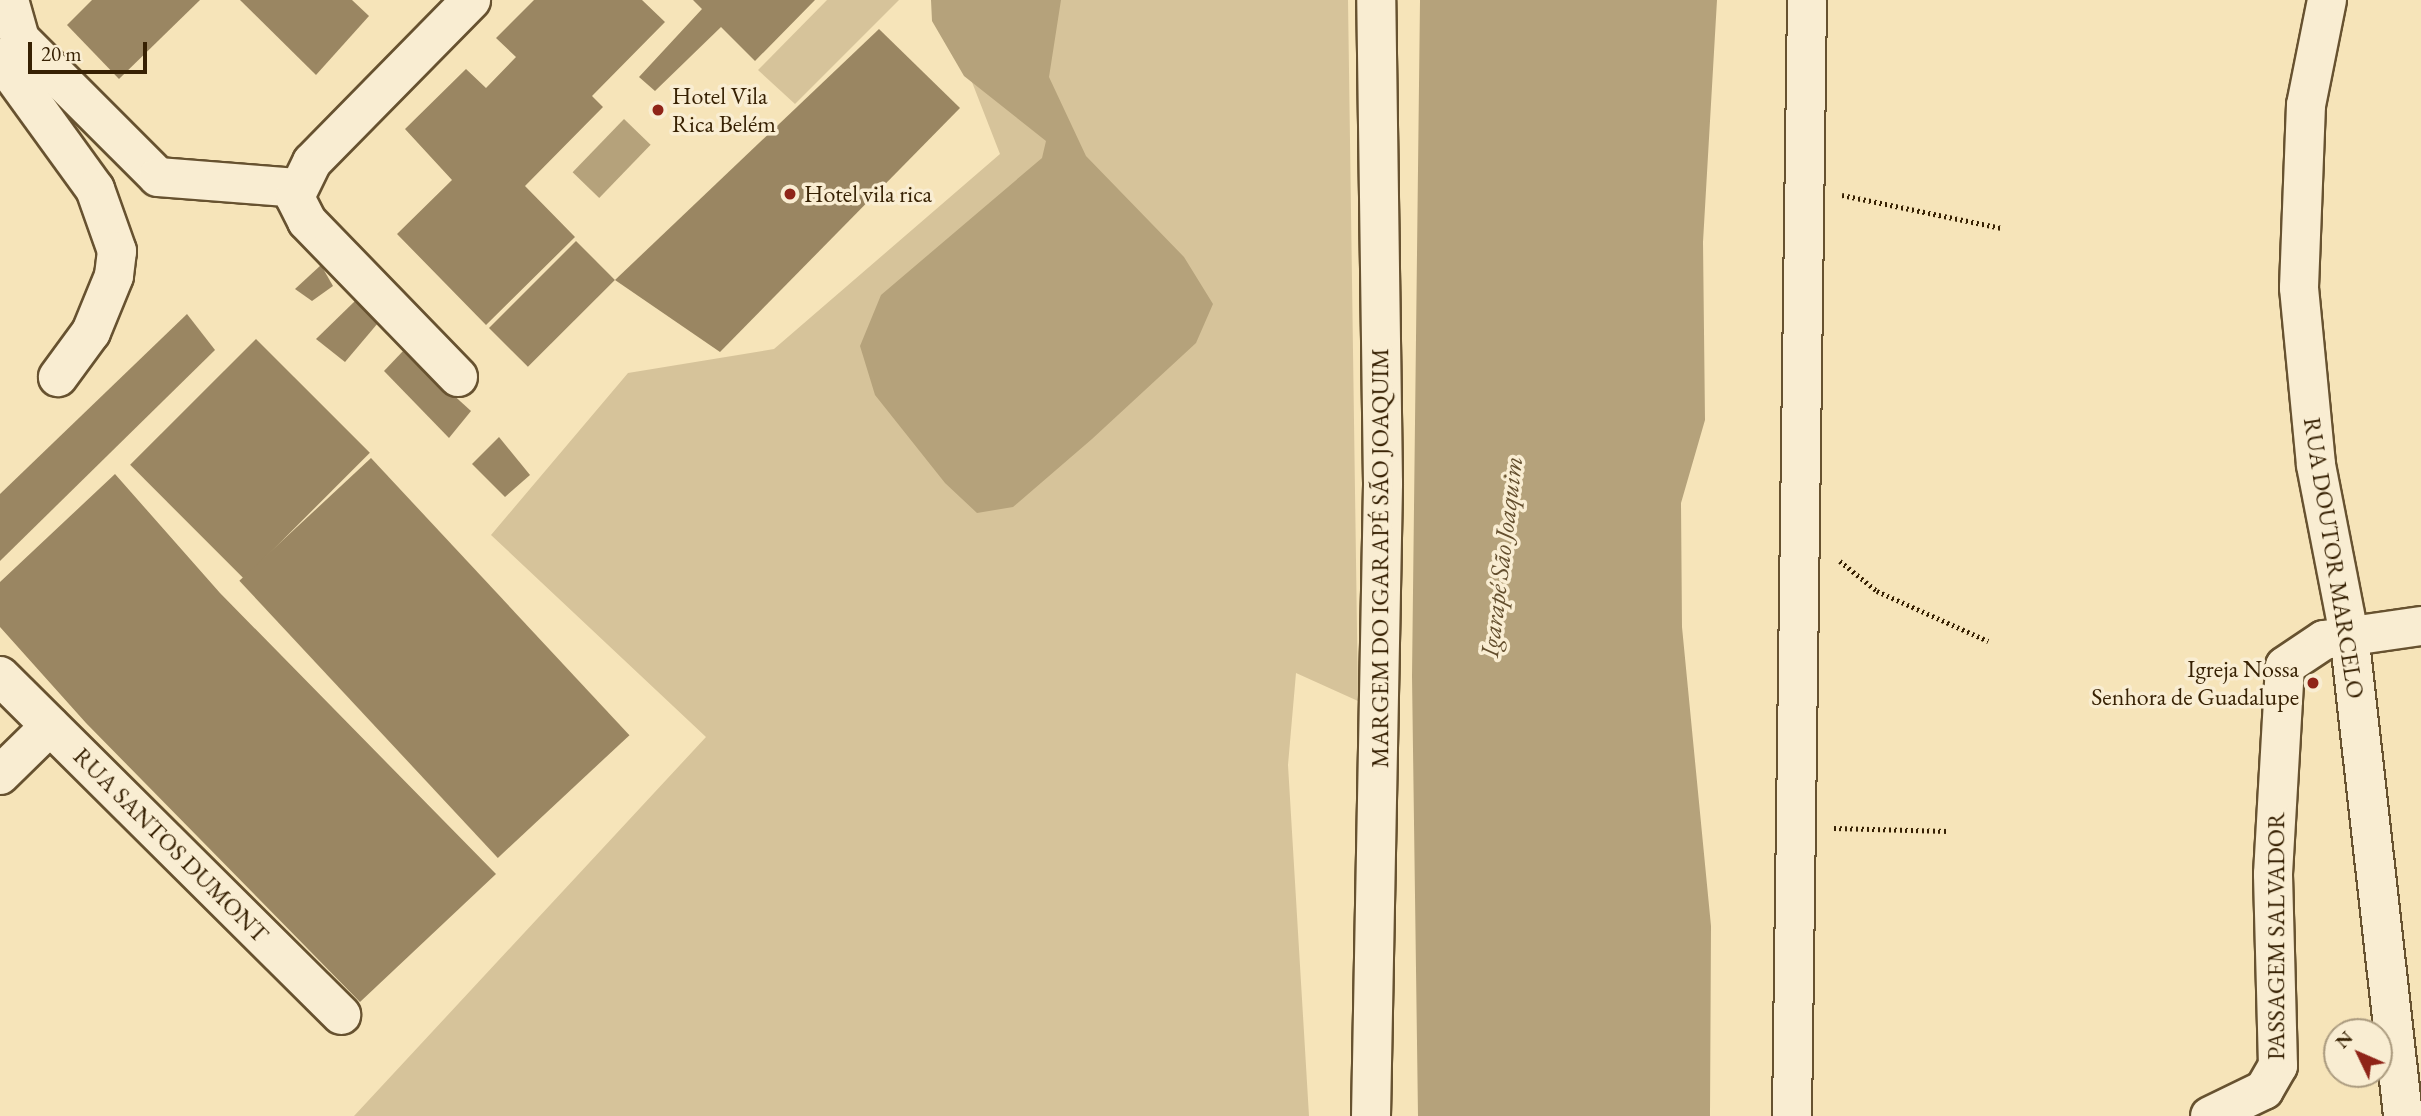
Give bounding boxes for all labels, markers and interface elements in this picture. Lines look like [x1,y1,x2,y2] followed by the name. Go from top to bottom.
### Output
[32,28,150,72] scale bar
[41,40,82,67] text: 20 m
[672,82,776,138] place label: Hotel Vila Rica Belém
[650,102,666,118] marker: Hotel Vila Rica Belém
[804,180,932,208] place label: Hotel vila rica
[782,186,798,202] marker: Hotel vila rica
[1366,348,1394,768] street label: MARGEM DO IGARAPÉ SÃO JOAQUIM
[2298,415,2370,701] street label: RUA DOUTOR MARCELO
[1474,455,1530,659] water label: Igarapé São Joaquim
[2091,655,2299,711] place label: Igreja Nossa Senhora de Guadalupe
[2305,675,2321,691] marker: Igreja Nossa Senhora de Guadalupe
[68,742,274,948] street label: RUA SANTOS DUMONT
[2262,812,2290,1060] street label: PASSAGEM SALVADOR
[2323,1018,2393,1088] north arrow
[2330,1025,2358,1054] text: N

